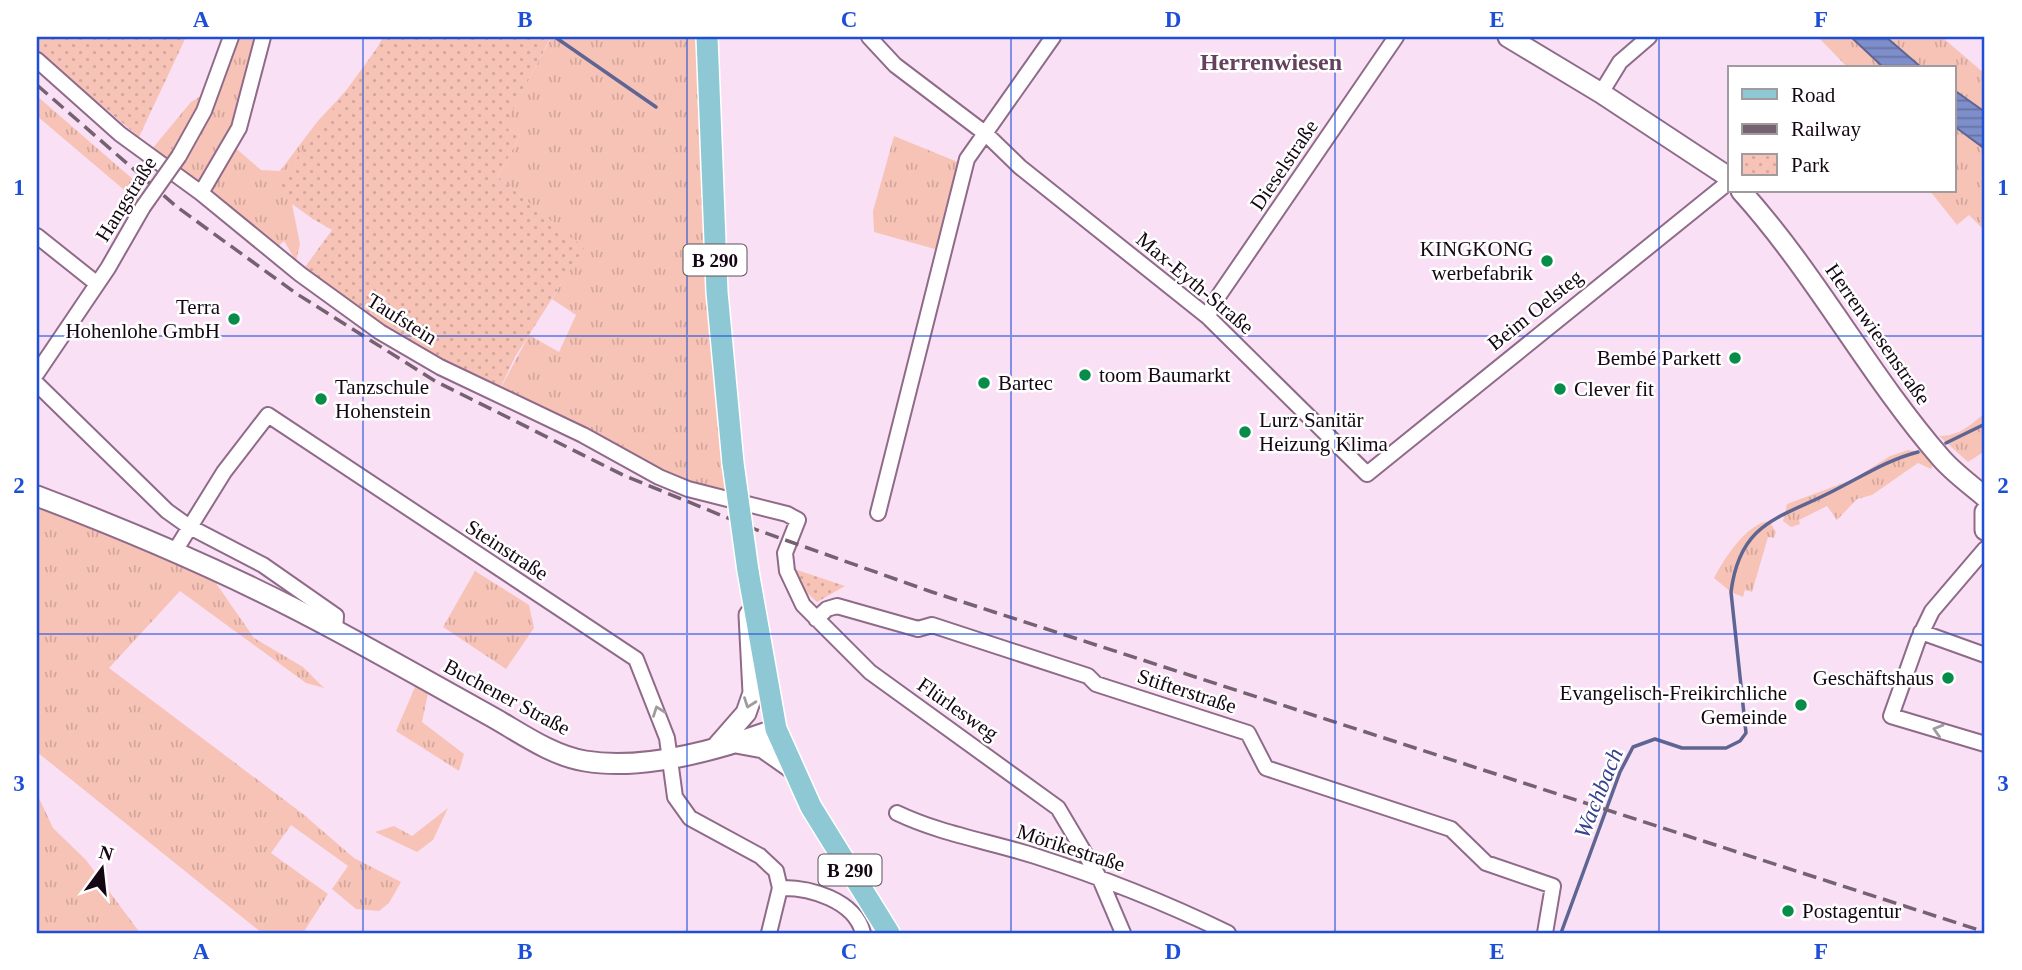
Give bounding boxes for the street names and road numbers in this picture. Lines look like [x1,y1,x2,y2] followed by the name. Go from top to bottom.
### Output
[1245,115,1323,215] street label: Dieselstraße
[90,152,162,246] street label: Hangstraße
[1131,227,1259,339] street label: Max-Eyth-Straße
[684,244,746,276] road number: B 290
[1820,259,1936,409] street label: Herrenwiesenstraße
[1483,264,1588,355] street label: Beim Oelsteg
[363,288,442,350] street label: Taufstein
[461,515,553,585] street label: Steinstraße
[440,654,574,740] street label: Buchener Straße
[1134,664,1240,718] street label: Stifterstraße
[913,672,1004,746] street label: Flürlesweg
[1014,819,1128,877] street label: Mörikestraße
[818,855,882,886] road number: B 290

